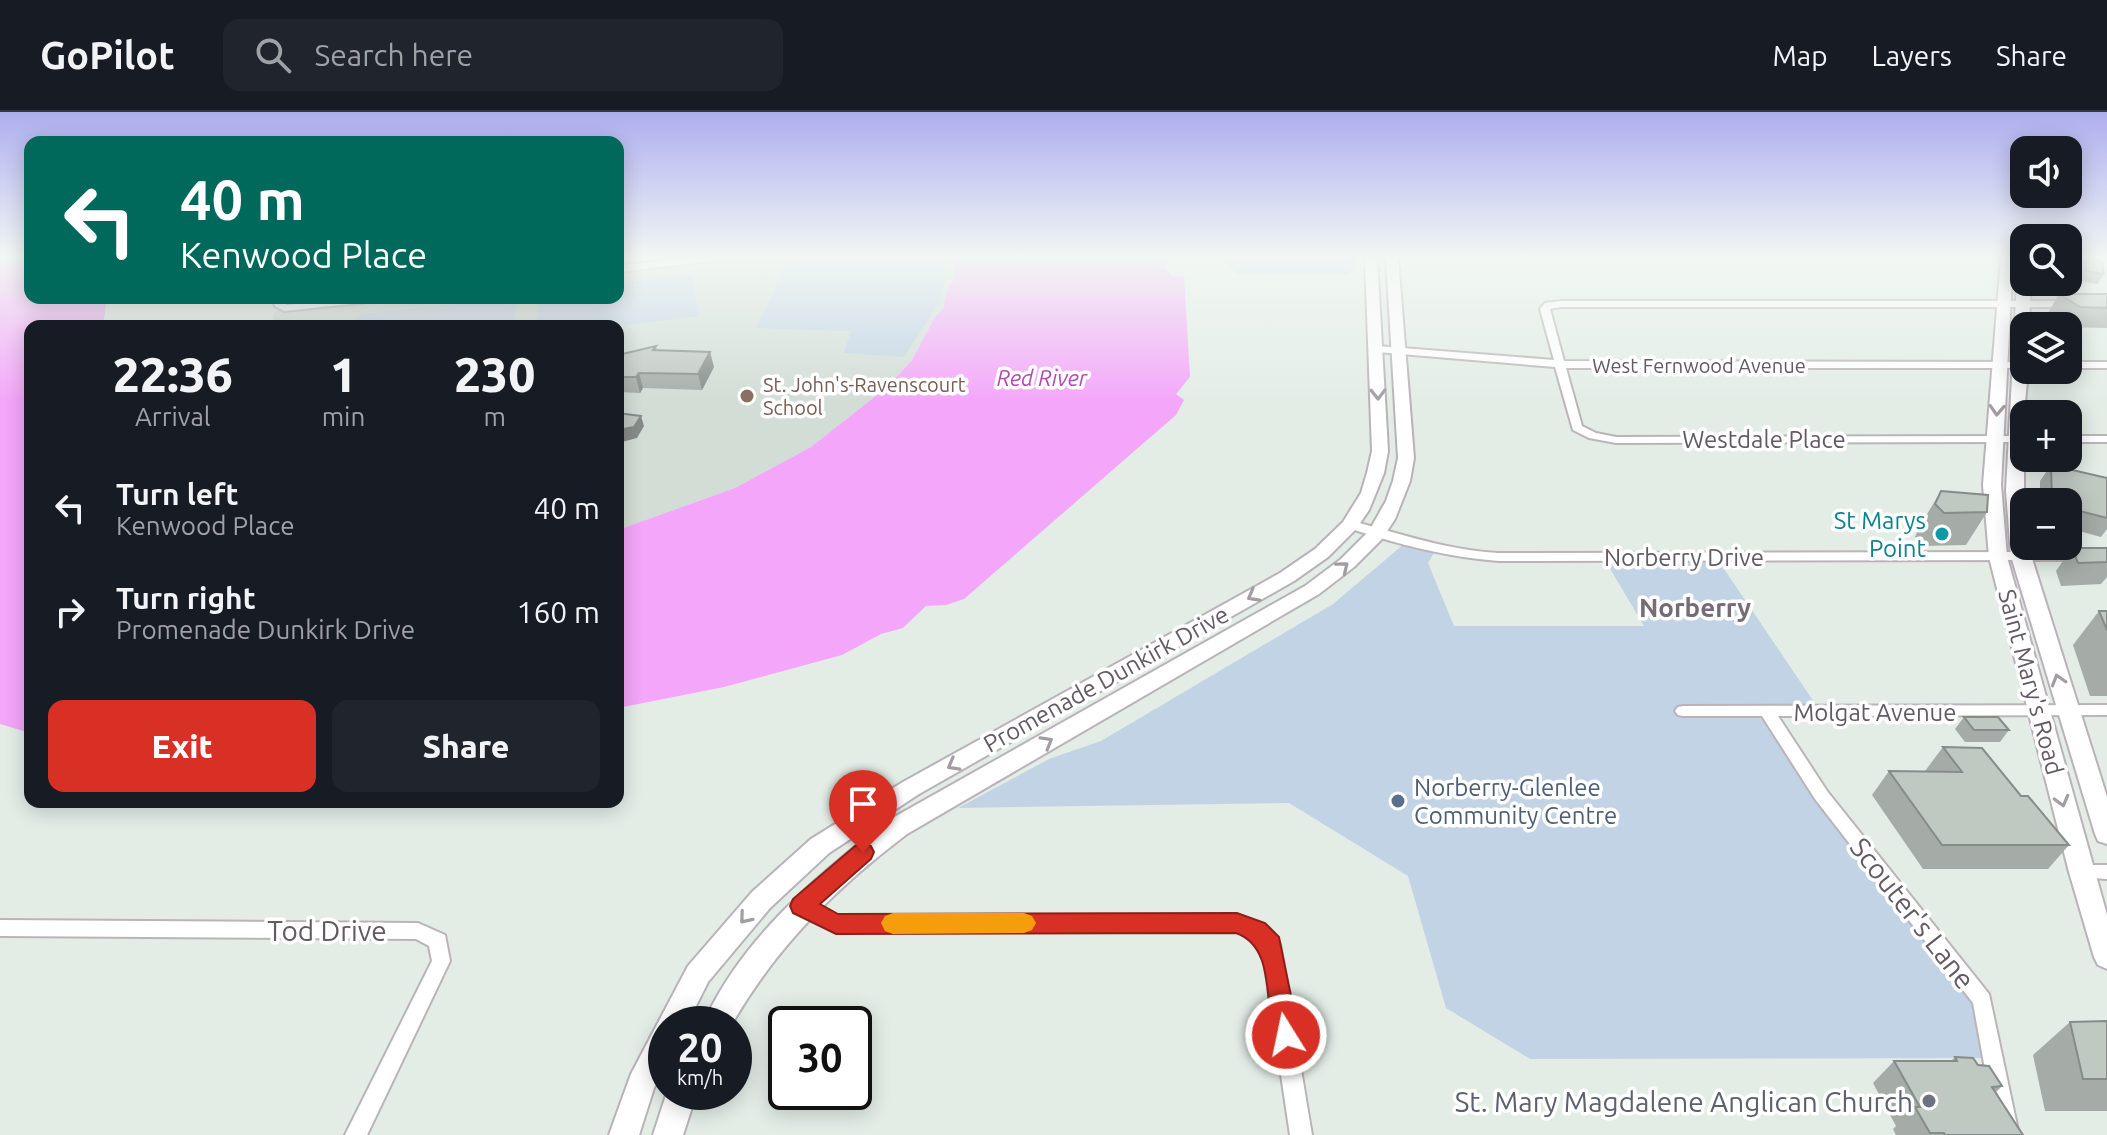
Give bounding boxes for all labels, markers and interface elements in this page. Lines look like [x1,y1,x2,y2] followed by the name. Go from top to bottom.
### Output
[223,19,783,91] search box
[251,33,295,77] icon: search
[40,34,175,76] text: GoPilot
[315,38,473,72] text: Search here
[1772,40,1828,71] text: Map
[1872,40,1952,71] text: Layers
[1996,40,2067,71] text: Share
[2010,136,2082,560] map controls
[2010,136,2082,208] button: sound
[48,168,152,272] icon: left
[180,168,305,231] text: 40 m
[2010,224,2082,296] button: search
[180,234,427,275] text: Kenwood Place
[2010,312,2082,384] button: layers
[113,347,233,401] text: 22:36
[330,347,357,401] text: 1
[454,347,535,401] text: 230
[1592,354,1806,377] street label: West Fernwood Avenue
[997,365,1088,390] water label: Red River
[763,373,966,419] place label: St. John's-Ravenscourt School
[738,387,756,405] marker: St. John's-Ravenscourt School
[1370,388,1387,401] one-way arrow
[2010,400,2082,472] button: +
[135,402,211,431] text: Arrival
[322,402,365,431] text: min
[483,402,506,431] text: m
[1989,404,2006,417] one-way arrow
[1682,426,1846,453] street label: Westdale Place
[116,477,238,511] text: Turn left
[48,486,92,530] icon: left
[2010,488,2082,560] button: −
[533,491,600,525] text: 40 m
[1834,507,1927,562] place label: St Marys Point
[116,511,295,540] text: Kenwood Place
[1933,525,1951,543] marker: St Marys Point
[1604,544,1764,571] street label: Norberry Drive
[1334,562,1348,577] one-way arrow
[116,581,256,615] text: Turn right
[1247,586,1262,602] one-way arrow
[1993,586,2069,778] street label: Saint Mary's Road
[48,590,92,634] icon: right
[1639,593,1751,622] district label: Norberry
[516,595,600,629] text: 160 m
[979,600,1233,758] street label: Promenade Dunkirk Drive
[116,615,415,644] text: Promenade Dunkirk Drive
[2051,673,2067,687] one-way arrow
[1793,699,1957,726] street label: Molgat Avenue
[48,700,316,792] button: Exit
[332,700,600,792] button: Share
[1038,736,1053,752] one-way arrow
[947,755,961,770] one-way arrow
[829,770,897,852] pin
[1414,774,1617,829] place label: Norberry-Glenlee Community Centre
[841,782,885,826] icon: arrive
[1389,792,1407,810] marker: Norberry-Glenlee Community Centre
[2053,794,2069,808] one-way arrow
[1845,832,1981,994] street label: Scouter's Lane
[740,908,755,923] one-way arrow
[267,915,387,946] street label: Tod Drive
[1244,993,1328,1077] position arrow
[768,1006,872,1110] speed limit sign: 30
[677,1025,723,1070] text: 20
[677,1066,723,1089] text: km/h
[1455,1086,1913,1117] place label: St. Mary Magdalene Anglican Church
[1920,1092,1938,1110] marker: St. Mary Magdalene Anglican Church

